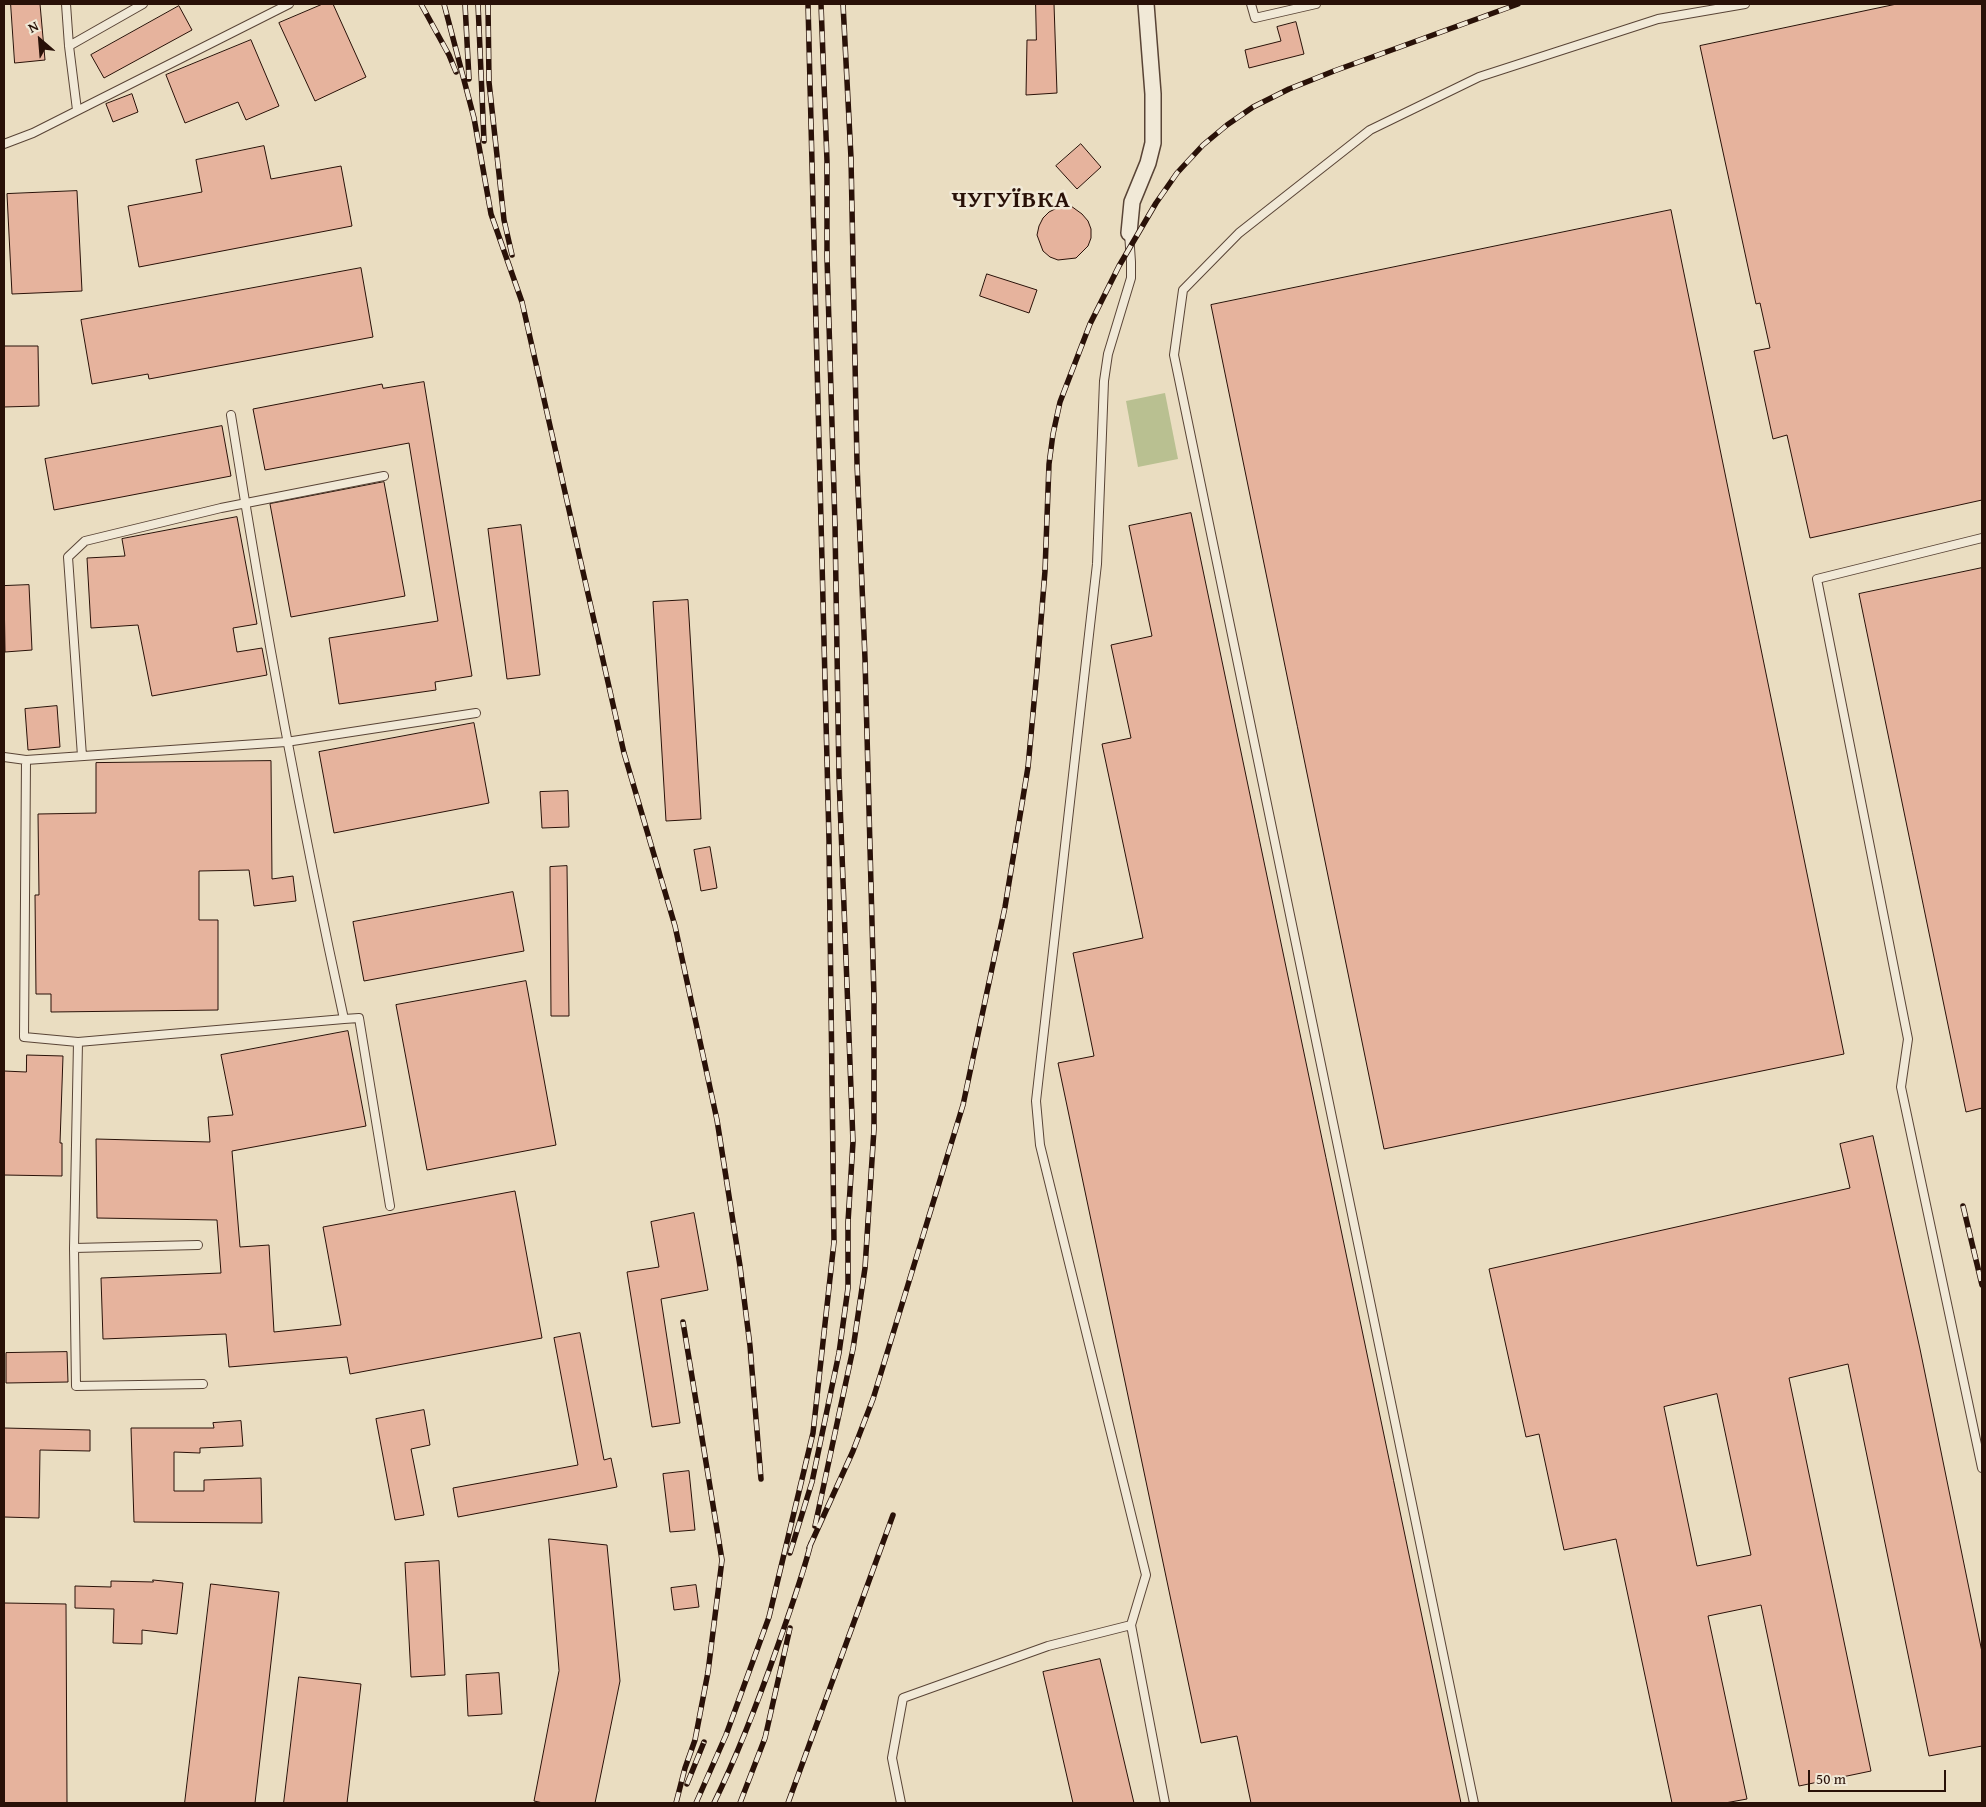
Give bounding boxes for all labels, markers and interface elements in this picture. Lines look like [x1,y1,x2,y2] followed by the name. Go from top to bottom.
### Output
[15,15,65,65] north arrow
[24,16,42,38] text: N
[950,187,1072,215] district label: ЧУГУЇВКА
[1811,1760,1948,1792] scale bar
[1816,1768,1846,1789] text: 50 m

